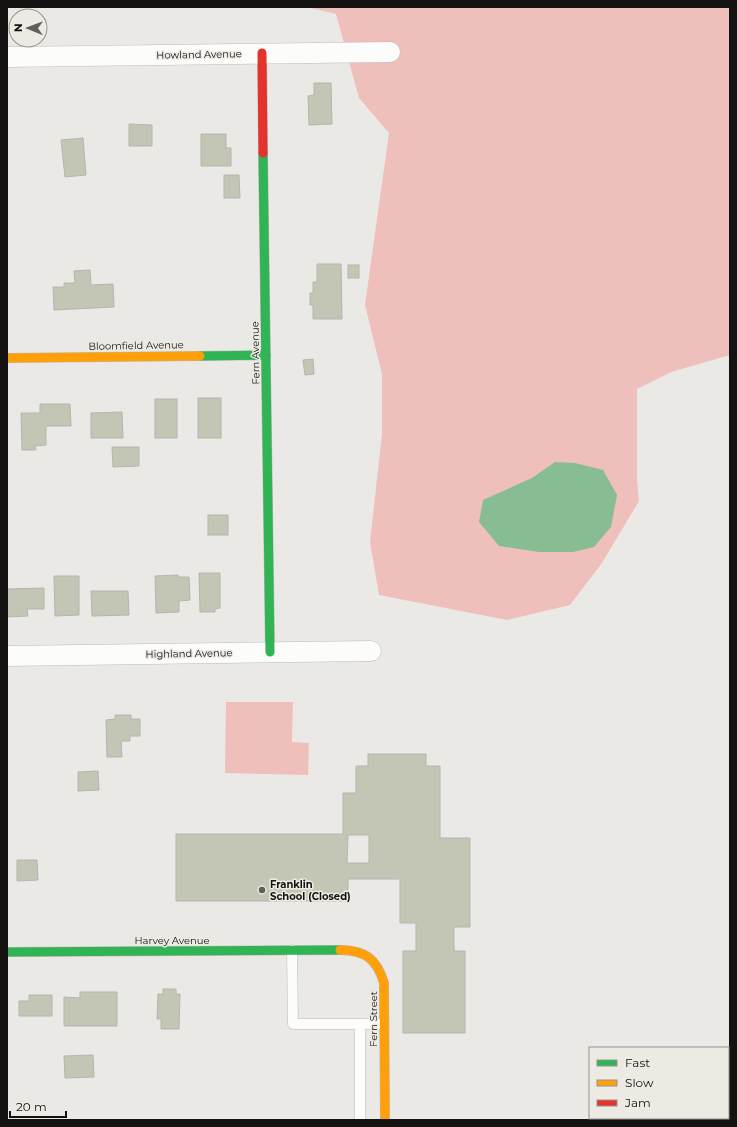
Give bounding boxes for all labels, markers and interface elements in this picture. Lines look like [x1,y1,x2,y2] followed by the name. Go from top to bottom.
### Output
[8,8,48,48] north arrow
[11,23,25,32] text: N
[156,47,242,62] street label: Howland Avenue
[248,321,263,385] street label: Fern Avenue
[88,338,184,353] street label: Bloomfield Avenue
[145,646,233,661] street label: Highland Avenue
[270,878,351,903] place label: Franklin School (Closed)
[257,885,267,895] marker: Franklin School (Closed)
[134,934,210,947] street label: Harvey Avenue
[367,991,380,1047] street label: Fern Street
[589,1047,729,1119] legend
[625,1055,650,1070] text: Fast
[625,1075,654,1090] text: Slow
[10,1093,66,1119] scale bar
[624,1095,651,1110] text: Jam
[16,1099,47,1114] text: 20 m

